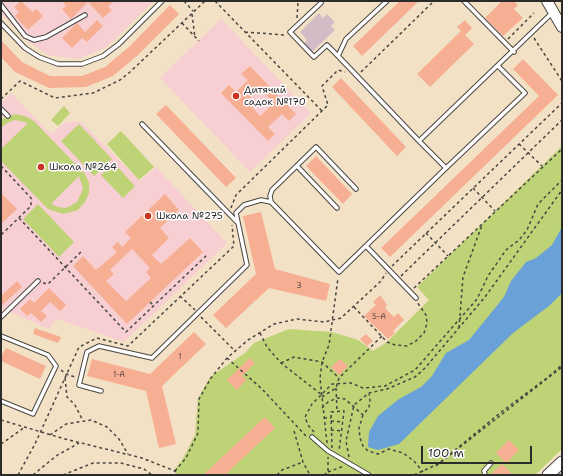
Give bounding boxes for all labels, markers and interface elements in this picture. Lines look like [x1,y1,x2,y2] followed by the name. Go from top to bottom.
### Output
[244,84,306,108] place label: Дитячий садок №170
[231,91,241,101] marker: Дитячий садок №170
[49,161,117,173] place label: Школа №264
[36,162,46,172] marker: Школа №264
[156,210,223,222] place label: Школа №275
[143,211,153,221] marker: Школа №275
[296,281,302,291] house number: 3
[372,312,386,322] house number: 5-А
[178,352,182,362] house number: 1
[113,370,125,380] house number: 1-А
[423,438,534,464] scale bar
[428,445,464,461] text: 100 m

